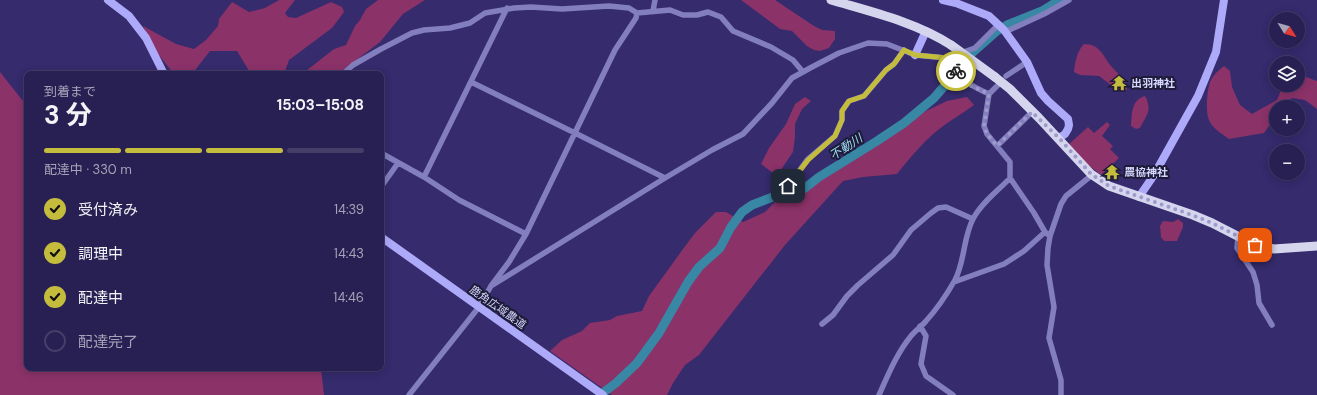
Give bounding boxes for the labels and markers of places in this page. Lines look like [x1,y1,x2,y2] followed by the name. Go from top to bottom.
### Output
[1110,74,1128,92] temple icon: 出羽神社
[1131,76,1175,90] place label: 出羽神社
[1103,163,1121,181] temple icon: 農協神社
[1124,165,1168,179] place label: 農協神社
[771,169,805,203] pin
[1238,228,1272,262] pin

